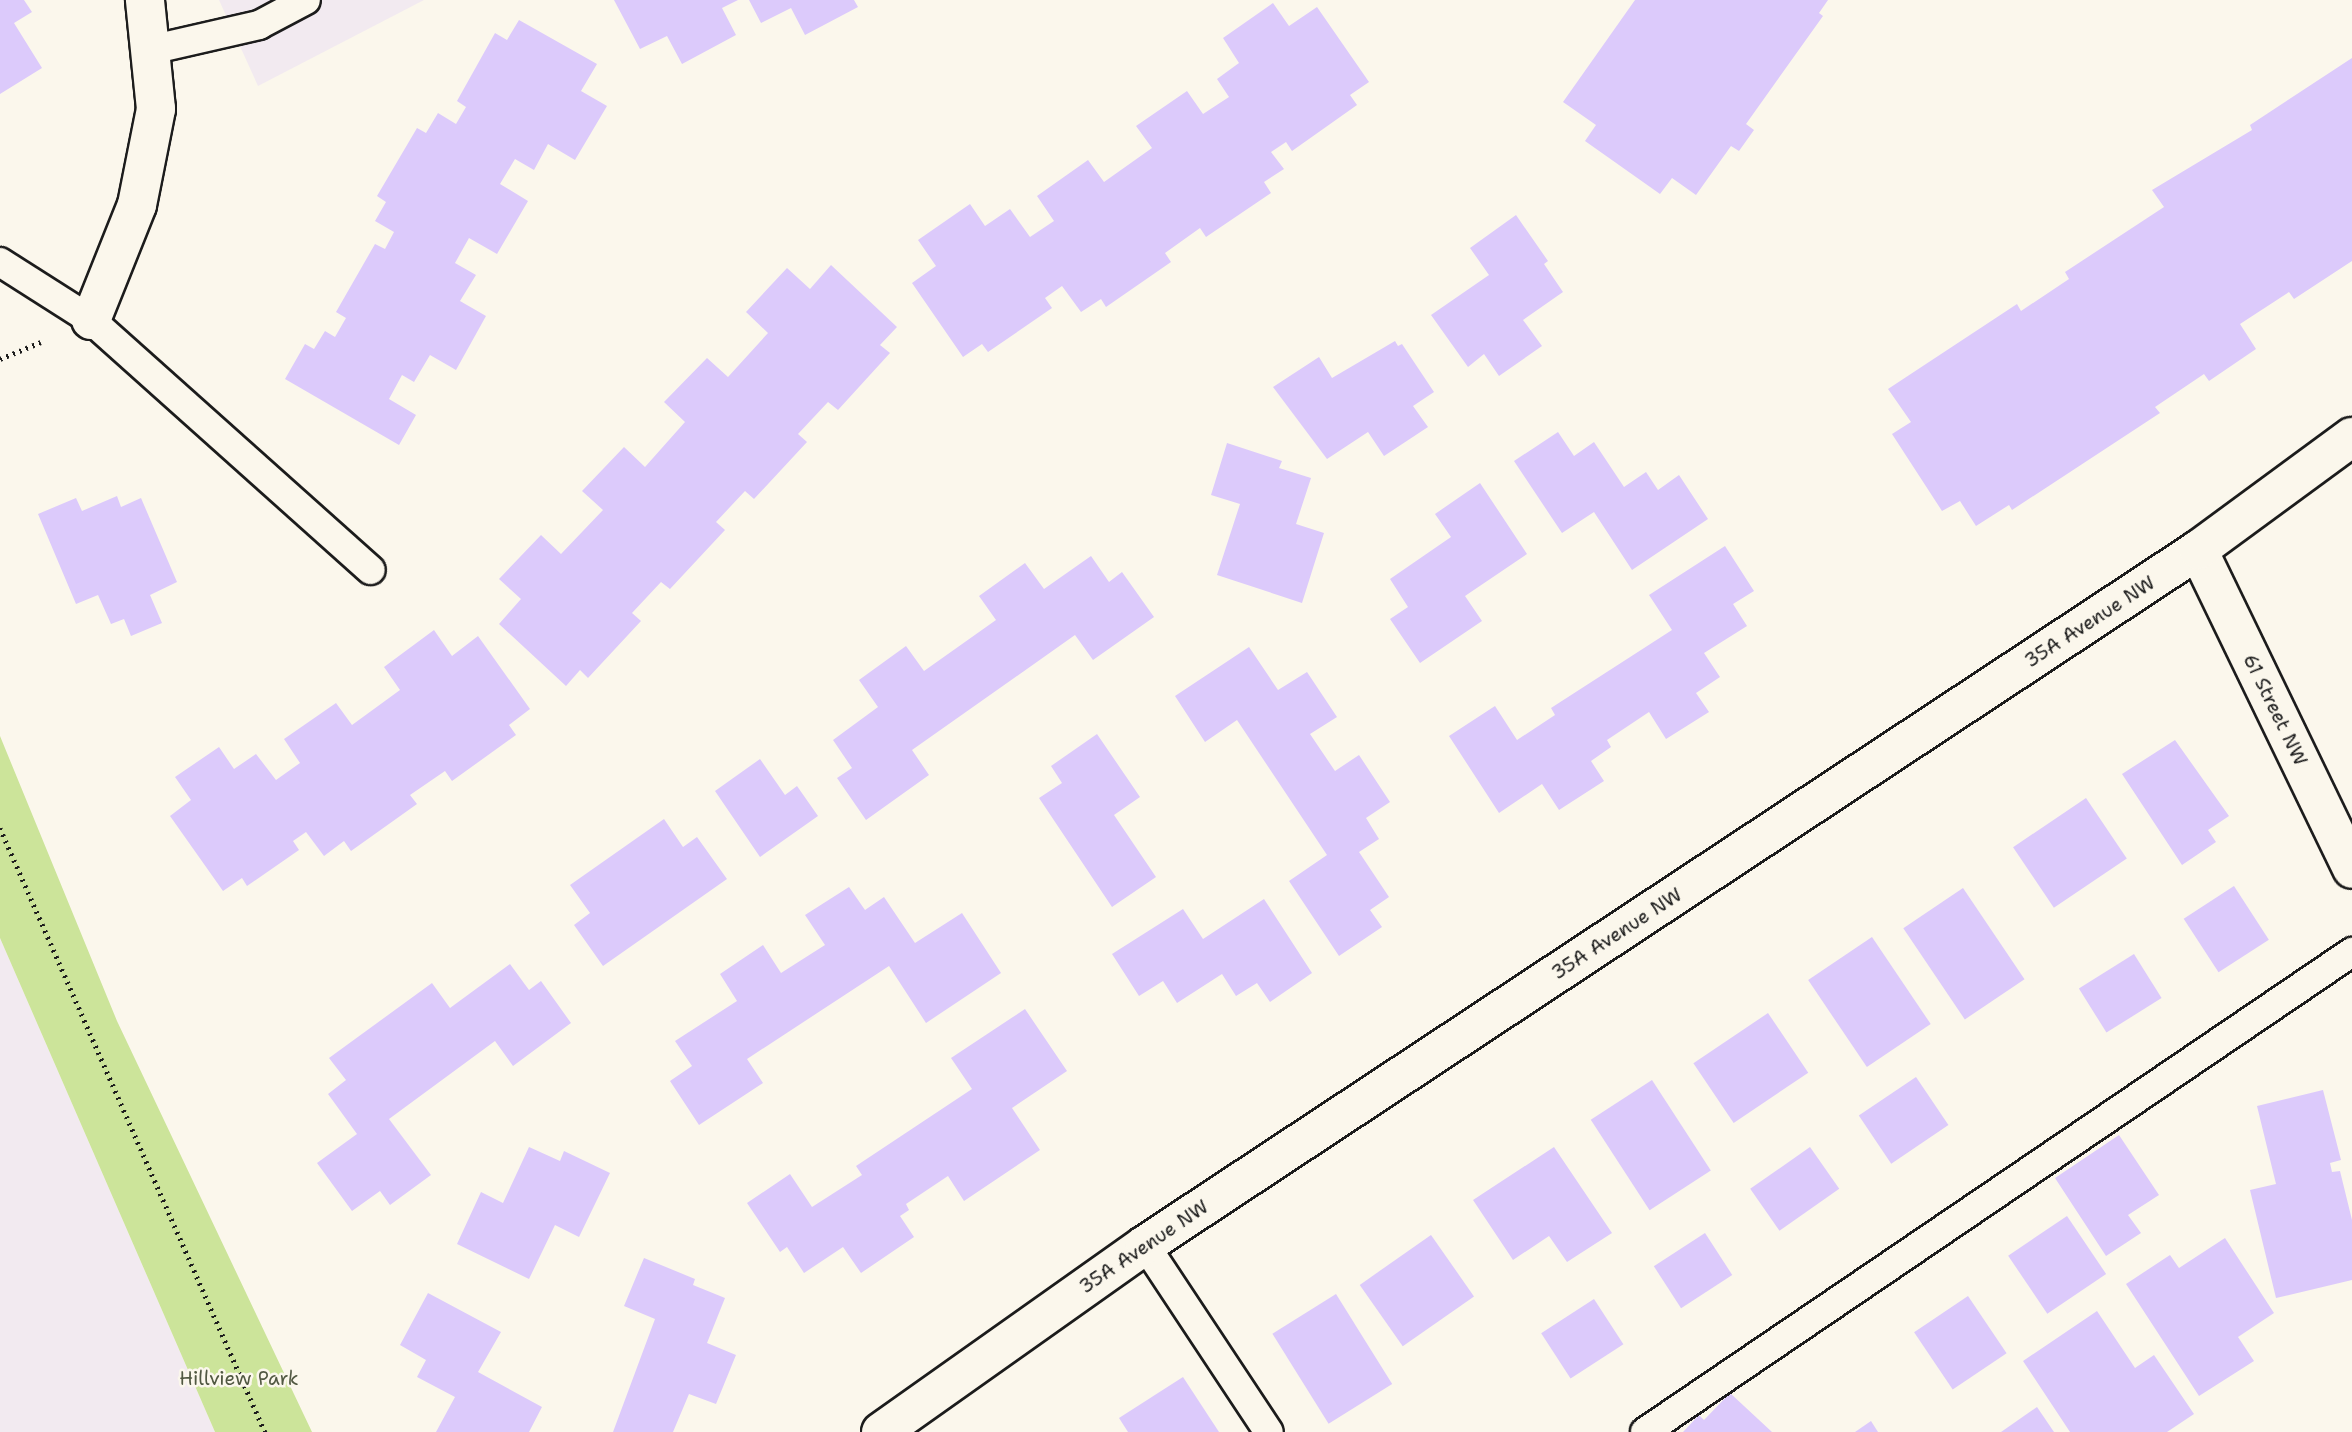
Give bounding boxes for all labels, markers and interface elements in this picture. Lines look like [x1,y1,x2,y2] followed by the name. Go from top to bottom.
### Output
[2021,571,2159,673] street label: 35A Avenue NW
[2238,650,2312,770] street label: 61 Street NW
[1548,883,1686,985] street label: 35A Avenue NW
[1075,1195,1213,1299] street label: 35A Avenue NW
[179,1368,299,1390] park label: Hillview Park

